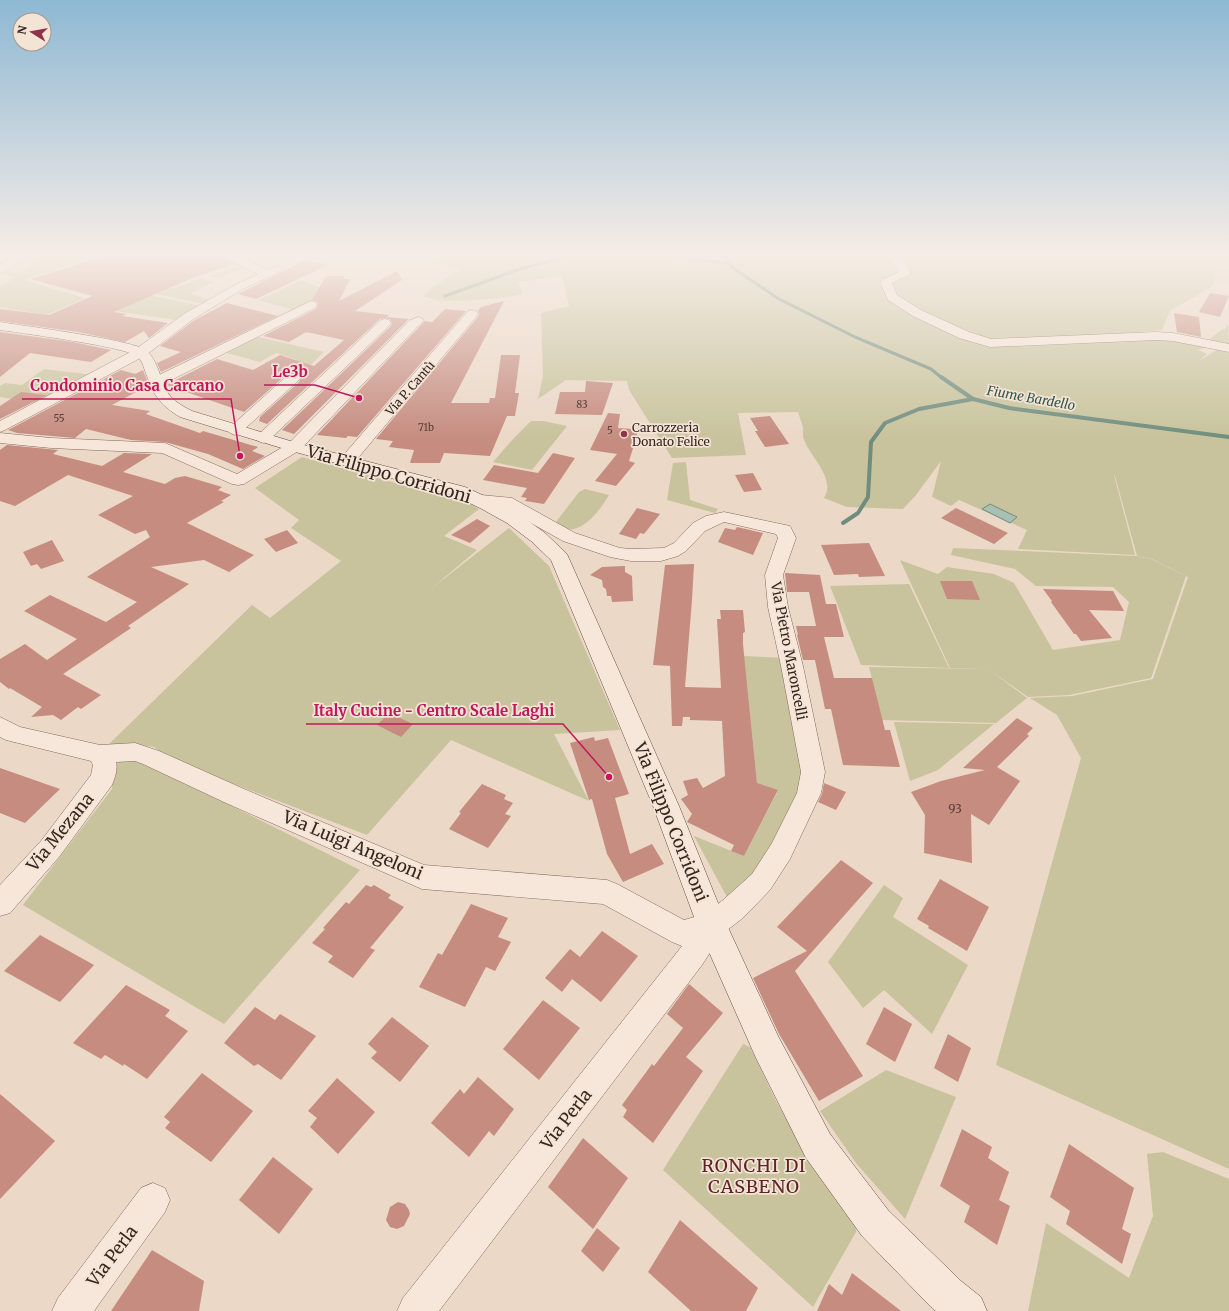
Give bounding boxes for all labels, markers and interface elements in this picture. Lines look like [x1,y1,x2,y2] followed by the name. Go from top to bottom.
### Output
[12,12,52,52] north arrow
[14,24,30,36] text: N
[382,357,438,419] street label: Via P. Cantù
[264,358,315,385] callout: Le3b
[272,362,308,381] text: Le3b
[22,372,231,399] callout: Condominio Casa Carcano
[30,376,224,395] text: Condominio Casa Carcano
[985,382,1077,414] water label: Fiume Bardello
[576,398,588,411] house number: 83
[53,412,65,425] house number: 55
[632,420,710,449] place label: Carrozzeria Donato Felice
[418,421,434,434] house number: 71b
[607,424,613,437] house number: 5
[619,429,629,439] marker: Carrozzeria Donato Felice
[303,440,474,508] street label: Via Filippo Corridoni
[767,579,811,722] street label: Via Pietro Maroncelli
[306,697,563,724] callout: Italy Cucine - Centro Scale Laghi
[314,701,554,720] text: Italy Cucine - Centro Scale Laghi
[629,738,713,905] street label: Via Filippo Corridoni
[21,788,98,876] street label: Via Mezana
[948,801,962,816] house number: 93
[279,805,427,885] street label: Via Luigi Angeloni
[535,1084,597,1155] street label: Via Perla
[701,1154,807,1198] district label: RONCHI DI CASBENO
[81,1221,142,1292] street label: Via Perla

